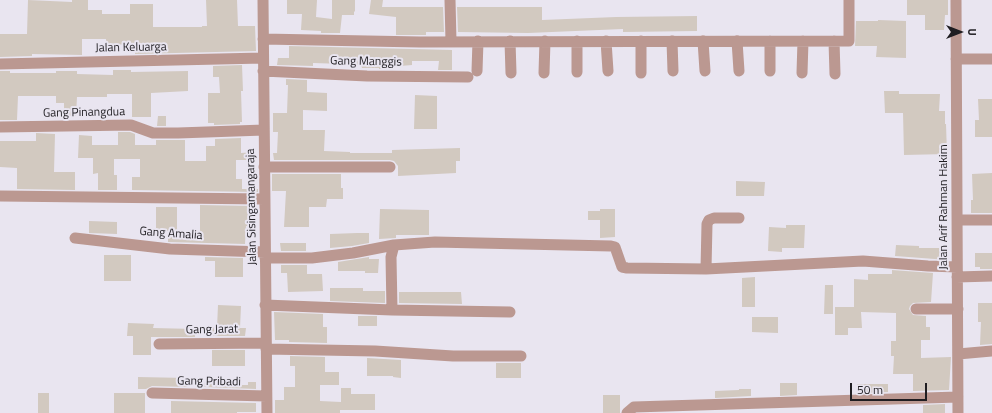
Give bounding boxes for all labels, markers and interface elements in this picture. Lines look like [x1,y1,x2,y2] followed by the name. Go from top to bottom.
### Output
[940,12,980,52] north arrow
[964,28,980,36] text: U
[95,40,167,56] street label: Jalan Keluarga
[330,54,402,70] street label: Gang Manggis
[43,105,125,121] street label: Gang Pinangdua
[937,144,951,270] street label: Jalan Arif Rahman Hakim
[244,148,260,266] street label: Jalan Sisingamangaraja
[139,225,203,243] street label: Gang Amalia
[186,322,238,338] street label: Gang Jarat
[177,374,241,390] street label: Gang Pribadi
[852,375,929,401] scale bar
[857,380,883,399] text: 50 m

